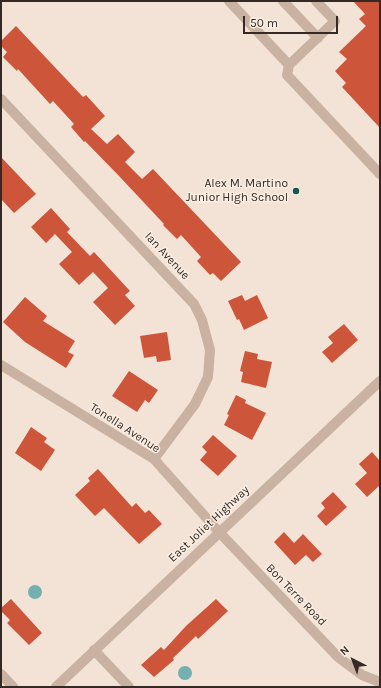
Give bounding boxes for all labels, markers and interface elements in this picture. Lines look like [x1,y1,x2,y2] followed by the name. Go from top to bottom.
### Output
[245,8,340,34] scale bar
[250,16,278,30] text: 50 m
[186,177,288,205] place label: Alex M. Martino Junior High School
[291,186,301,196] marker: Alex M. Martino Junior High School
[141,229,193,283] street label: Ian Avenue
[87,400,163,456] street label: Tonella Avenue
[166,483,252,565] street label: East Joliet Highway
[263,561,329,629] street label: Bon Terre Road
[333,640,373,680] north arrow
[337,643,352,658] text: N

